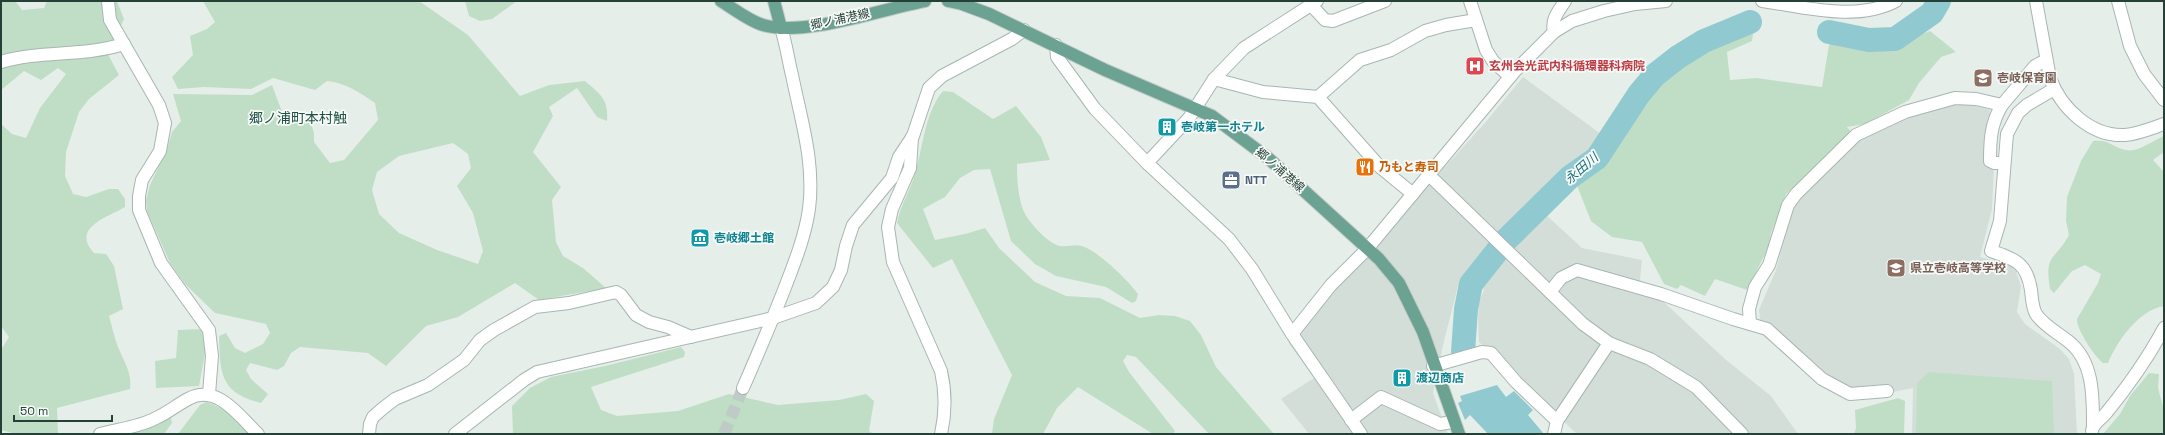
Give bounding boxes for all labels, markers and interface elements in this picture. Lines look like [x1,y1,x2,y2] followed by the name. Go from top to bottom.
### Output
[809,5,871,33] street label: 郷ノ浦港線
[1464,55,1486,77] hospital icon: 玄州会光武内科循環器科病院
[1489,58,1645,74] place label: 玄州会光武内科循環器科病院
[1972,67,1994,89] school or university icon: 壱岐保育園
[1997,70,2057,86] place label: 壱岐保育園
[249,109,347,127] district label: 郷ノ浦町本村触
[1156,116,1178,138] building icon: 壱岐第一ホテル
[1181,119,1265,135] place label: 壱岐第一ホテル
[1252,144,1308,196] street label: 郷ノ浦港線
[1561,148,1603,188] water label: 永田川
[1354,156,1376,178] restaurant icon: 乃もと寿司
[1379,159,1439,175] place label: 乃もと寿司
[1220,169,1242,191] office icon: NTT
[1245,172,1267,188] place label: NTT
[689,227,711,249] museum icon: 壱岐郷土館
[714,230,774,246] place label: 壱岐郷土館
[1885,257,1907,279] school or university icon: 県立壱岐高等学校
[1910,260,2006,276] place label: 県立壱岐高等学校
[1391,367,1413,389] building icon: 渡辺商店
[1416,370,1464,386] place label: 渡辺商店
[14,397,112,423] scale bar
[20,403,48,419] text: 50 m

